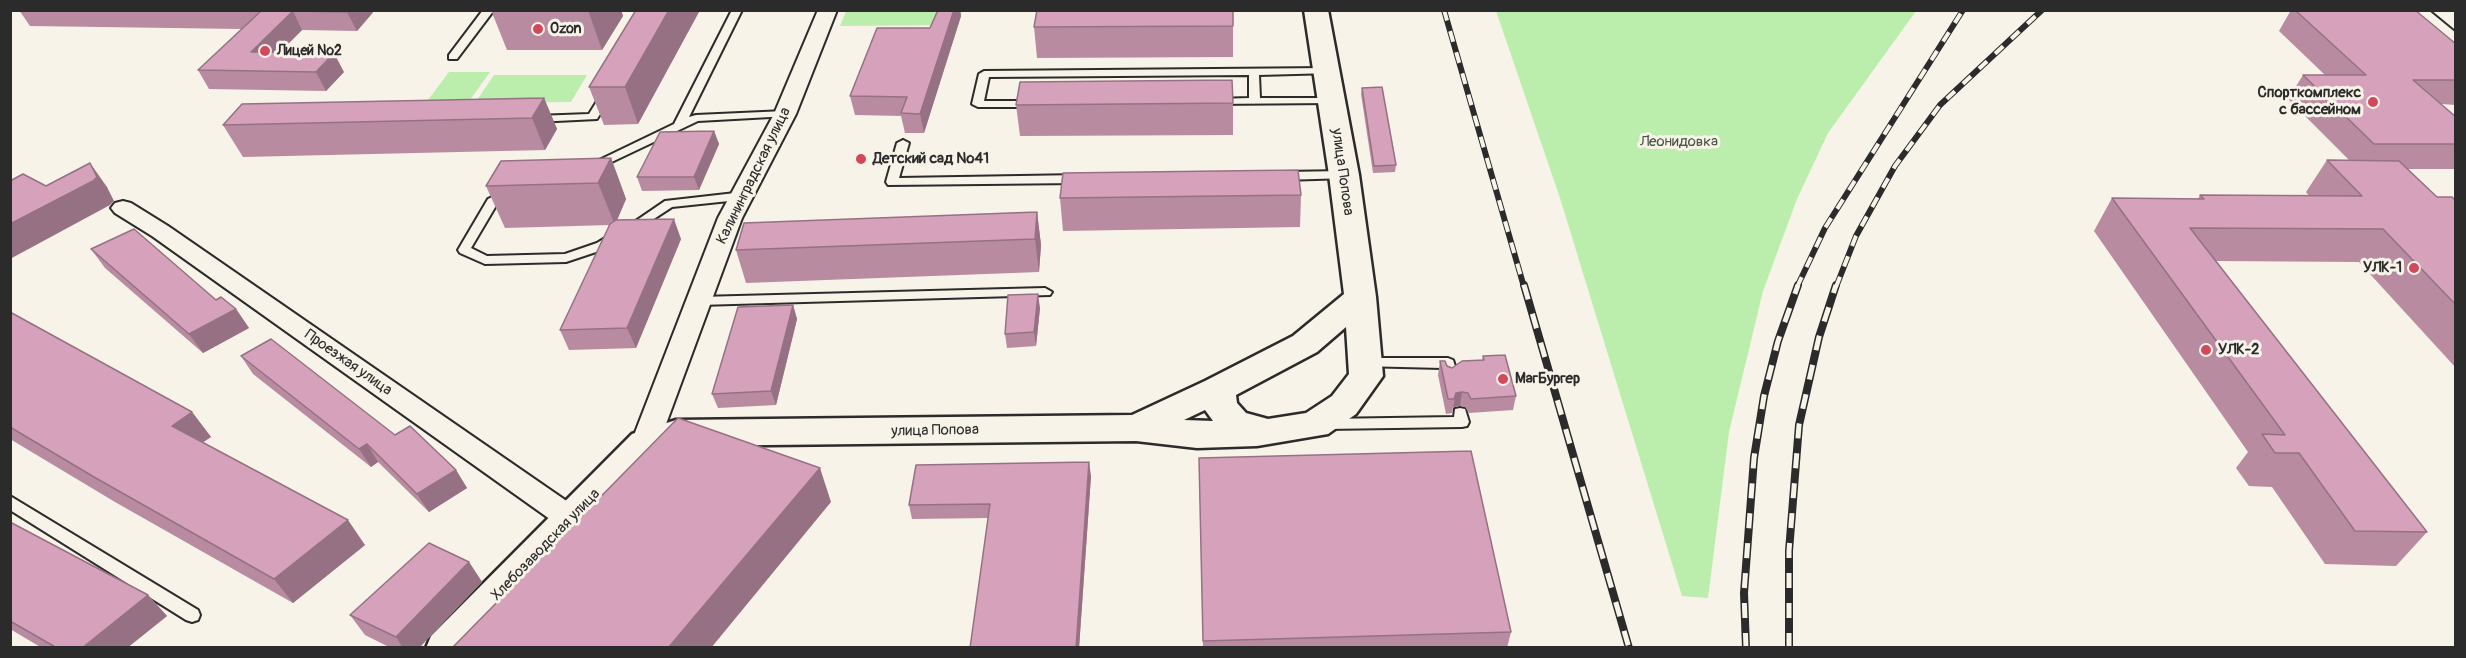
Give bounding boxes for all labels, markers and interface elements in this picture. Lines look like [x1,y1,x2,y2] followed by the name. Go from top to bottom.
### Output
[550,21,581,37] place label: Ozon
[531,22,545,36] marker: Ozon
[277,43,342,59] place label: Лицей №2
[258,44,272,58] marker: Лицей №2
[2258,84,2361,119] place label: Спорткомплекс с бассейном
[2366,95,2380,109] marker: Спорткомплекс с бассейном
[713,105,795,247] street label: Калининградская улица
[1327,127,1357,217] street label: улица Попова
[1640,133,1718,151] park label: Леонидовка
[873,150,989,168] place label: Детский сад №41
[854,152,868,166] marker: Детский сад №41
[2363,259,2402,277] place label: УЛК-1
[2407,261,2421,275] marker: УЛК-1
[301,326,395,400] street label: Проезжая улица
[2218,341,2259,359] place label: УЛК-2
[2199,343,2213,357] marker: УЛК-2
[1515,370,1580,388] place label: МагБургер
[1496,372,1510,386] marker: МагБургер
[891,421,979,441] street label: улица Попова
[488,485,604,605] street label: Хлебозаводская улица

